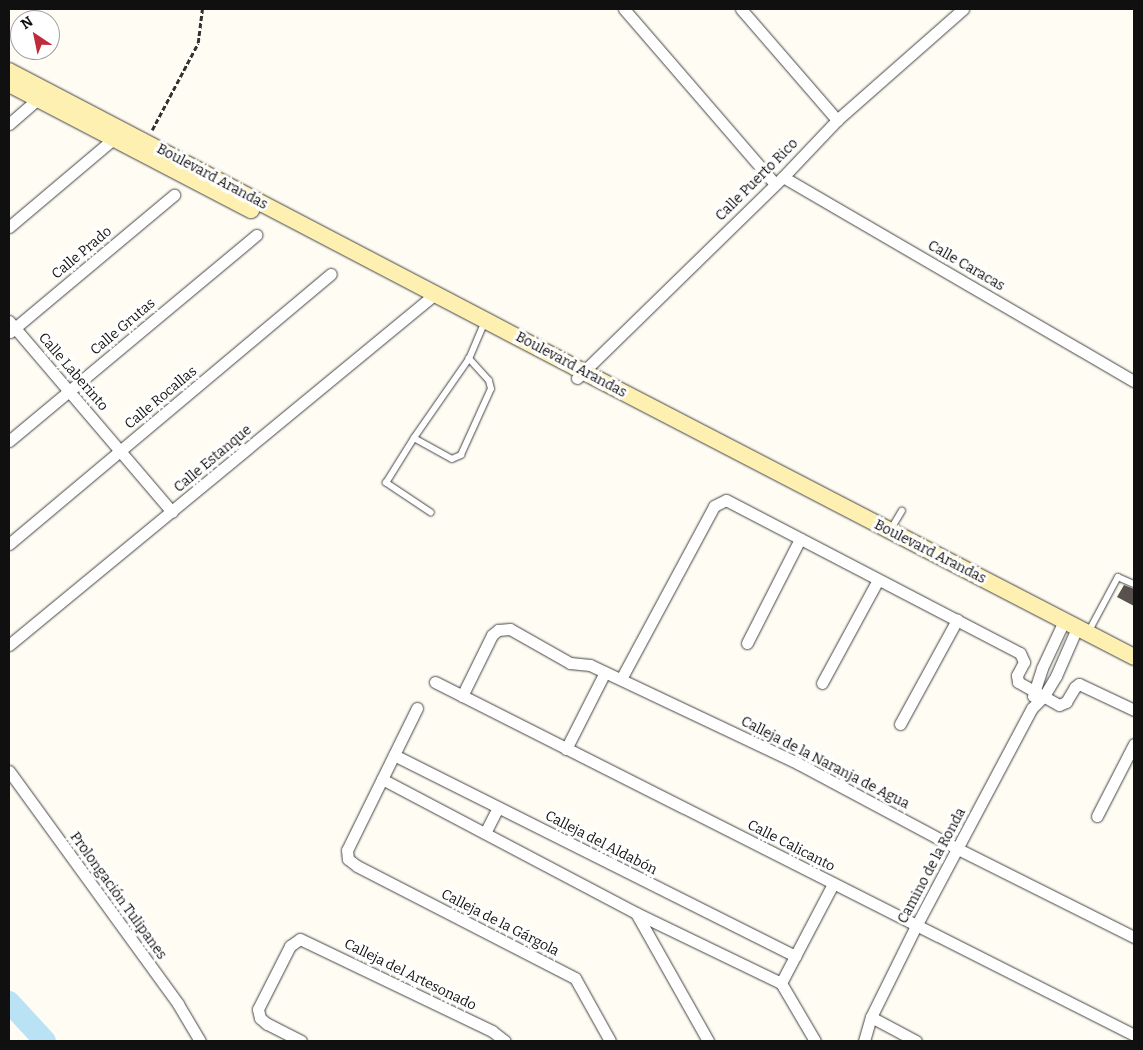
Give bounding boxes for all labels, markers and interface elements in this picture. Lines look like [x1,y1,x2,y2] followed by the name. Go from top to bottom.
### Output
[10,10,60,60] north arrow
[18,13,36,33] text: N
[712,135,802,225] street label: Calle Puerto Rico
[154,141,270,213] street label: Boulevard Arandas
[49,223,115,283] street label: Calle Prado
[925,237,1007,295] street label: Calle Caracas
[87,295,159,359] street label: Calle Grutas
[513,329,629,401] street label: Boulevard Arandas
[35,330,111,414] street label: Calle Laberinto
[122,363,200,433] street label: Calle Rocallas
[171,422,255,496] street label: Calle Estanque
[871,517,989,587] street label: Boulevard Arandas
[738,713,912,813] street label: Calleja de la Naranja de Agua
[894,805,970,927] street label: Camino de la Ronda
[542,807,660,879] street label: Calleja del Aldabón
[744,817,838,875] street label: Calle Calicanto
[66,829,170,963] street label: Prolongación Tulipanes
[438,886,562,960] street label: Calleja de la Gárgola
[341,936,479,1014] street label: Calleja del Artesonado

